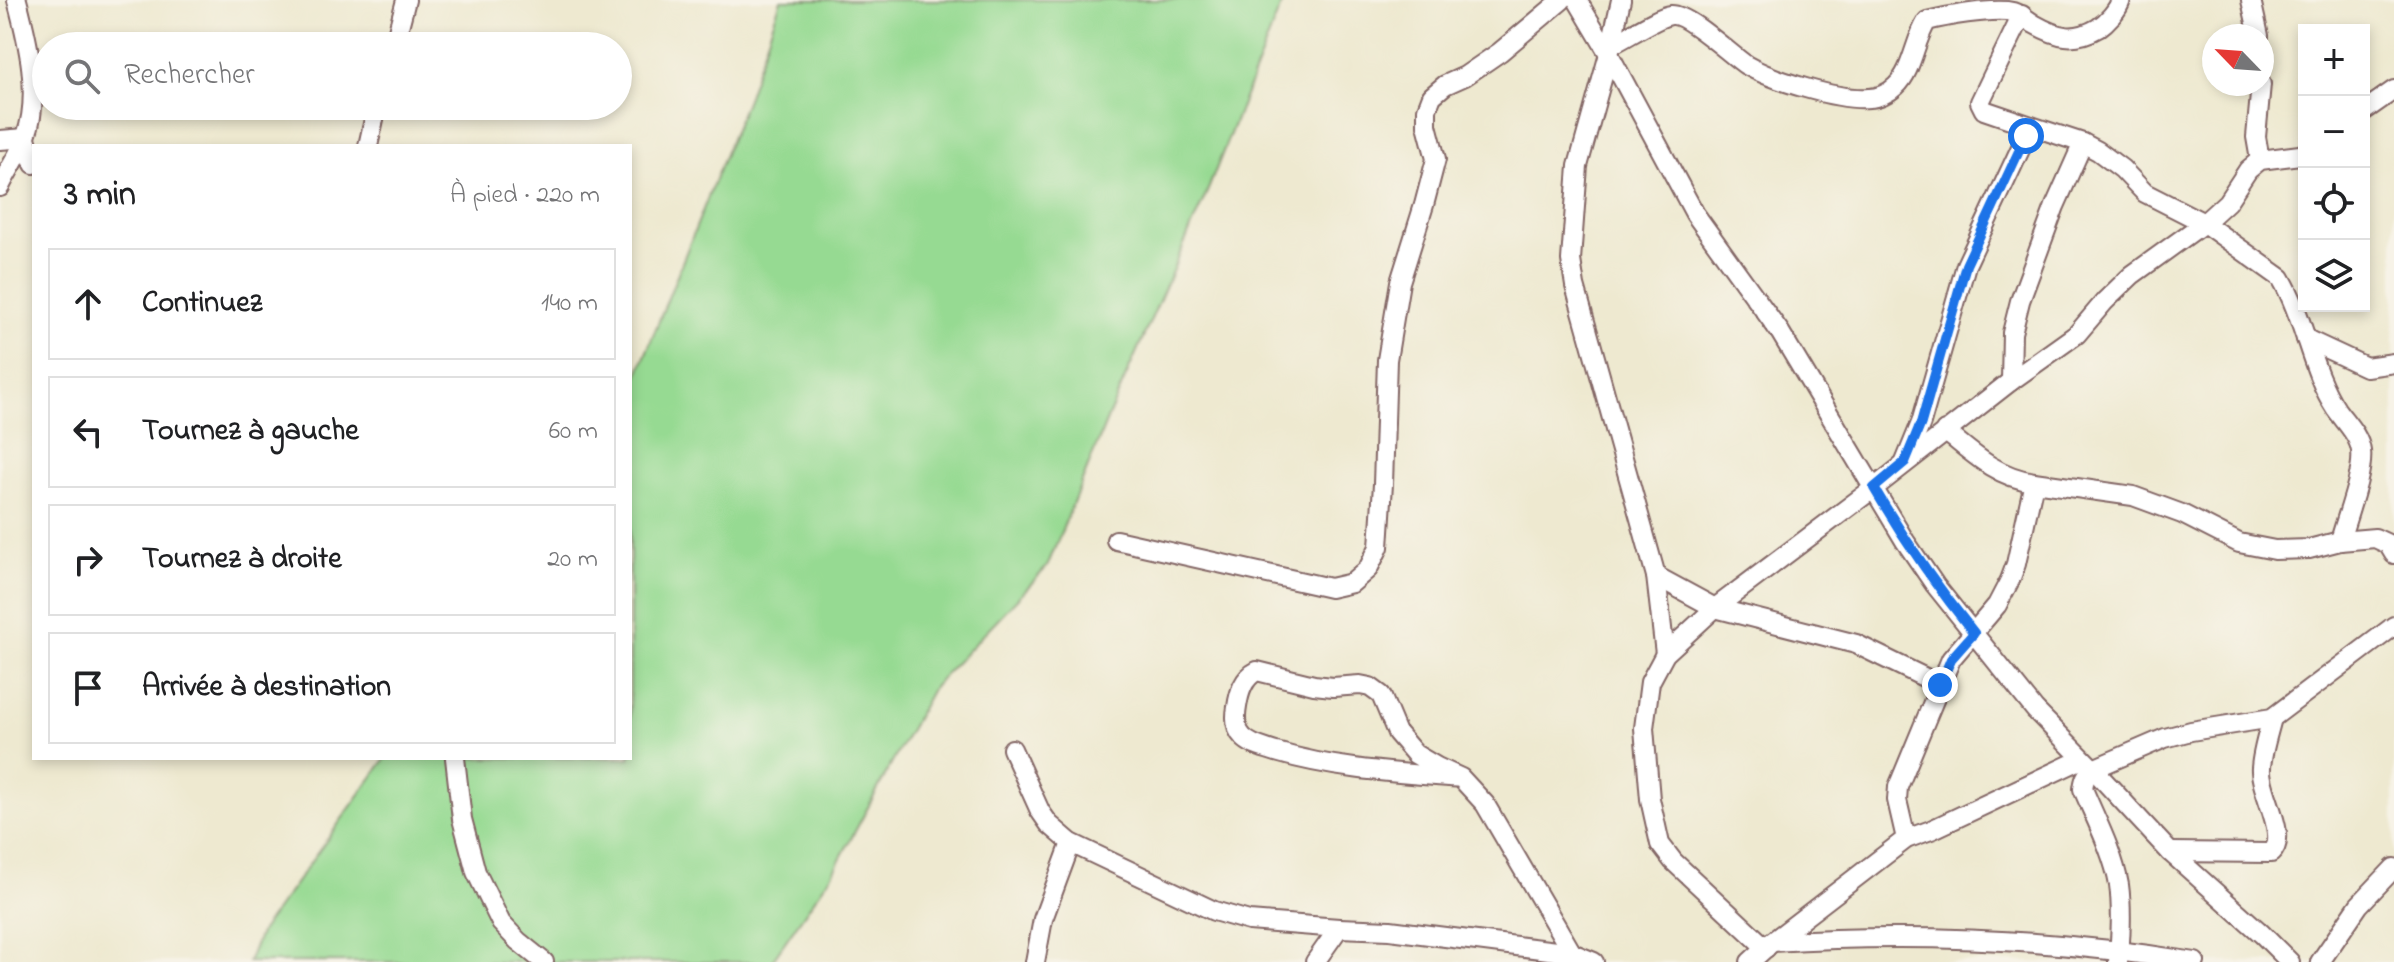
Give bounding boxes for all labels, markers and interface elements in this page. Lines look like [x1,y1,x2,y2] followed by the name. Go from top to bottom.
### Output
[2202,24,2274,96] north arrow
[2298,24,2370,312] map controls
[2298,24,2370,96] button: +
[32,32,632,120] search box
[60,54,104,98] icon: search
[124,54,255,98] text: Rechercher
[2298,96,2370,168] button: −
[2008,118,2044,154] route start
[2298,168,2370,240] button: locate
[64,171,136,221] text: 3 min
[450,177,600,215] text: À pied · 220 m
[2298,240,2370,312] button: layers
[66,282,110,326] icon: ahead
[142,282,262,326] text: Continuez
[541,285,598,323] text: 140 m
[66,410,110,454] icon: left
[142,410,359,454] text: Tournez à gauche
[549,413,598,451] text: 60 m
[66,538,110,582] icon: right
[142,538,342,582] text: Tournez à droite
[547,541,598,579] text: 20 m
[66,666,110,710] icon: arrive
[142,666,391,710] text: Arrivée à destination
[1922,667,1958,703] route end

